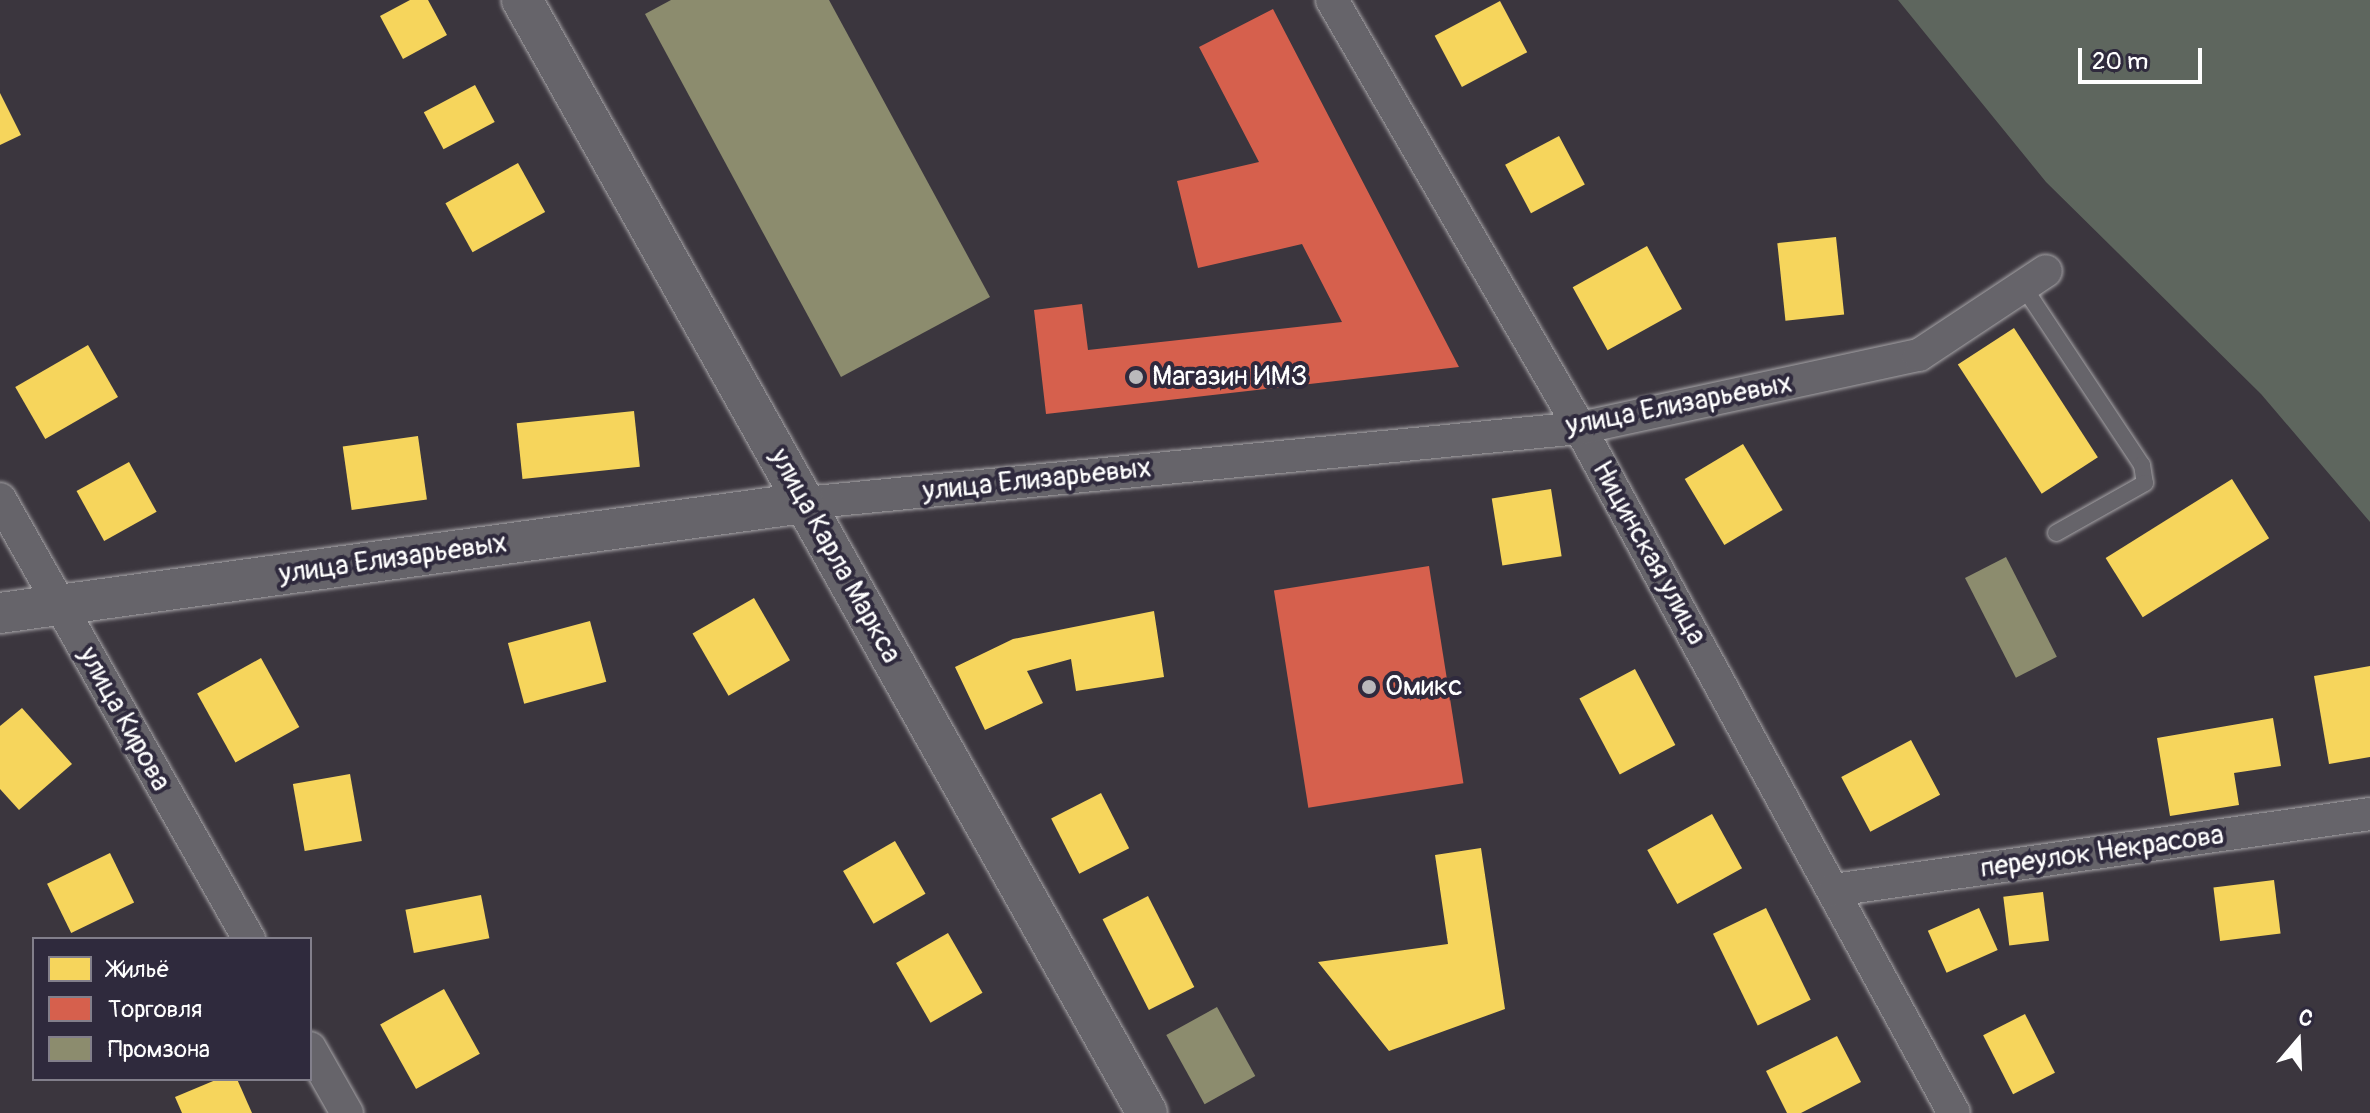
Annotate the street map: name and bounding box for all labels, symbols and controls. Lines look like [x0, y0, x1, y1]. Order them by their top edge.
scale bar [2082, 32, 2206, 82]
text: 20 m [2092, 47, 2148, 76]
place label: Магазин ИМЗ [1152, 360, 1308, 394]
street label: улица Елизарьевых [1563, 367, 1795, 443]
marker: Магазин ИМЗ [1127, 368, 1145, 386]
street label: улица Карла Маркса [762, 443, 908, 669]
street label: улица Елизарьевых [921, 451, 1153, 509]
street label: Ницинская улица [1585, 455, 1713, 651]
street label: улица Елизарьевых [277, 526, 509, 592]
street label: улица Кирова [71, 641, 177, 797]
place label: Омикс [1385, 670, 1462, 704]
marker: Омикс [1360, 678, 1378, 696]
street label: переулок Некрасова [1978, 818, 2226, 886]
legend [32, 937, 312, 1081]
text: Жильё [108, 955, 170, 984]
text: Торговля [108, 995, 202, 1024]
north arrow [2258, 1001, 2338, 1081]
text: С [2295, 1003, 2317, 1034]
text: Промзона [108, 1035, 210, 1064]

